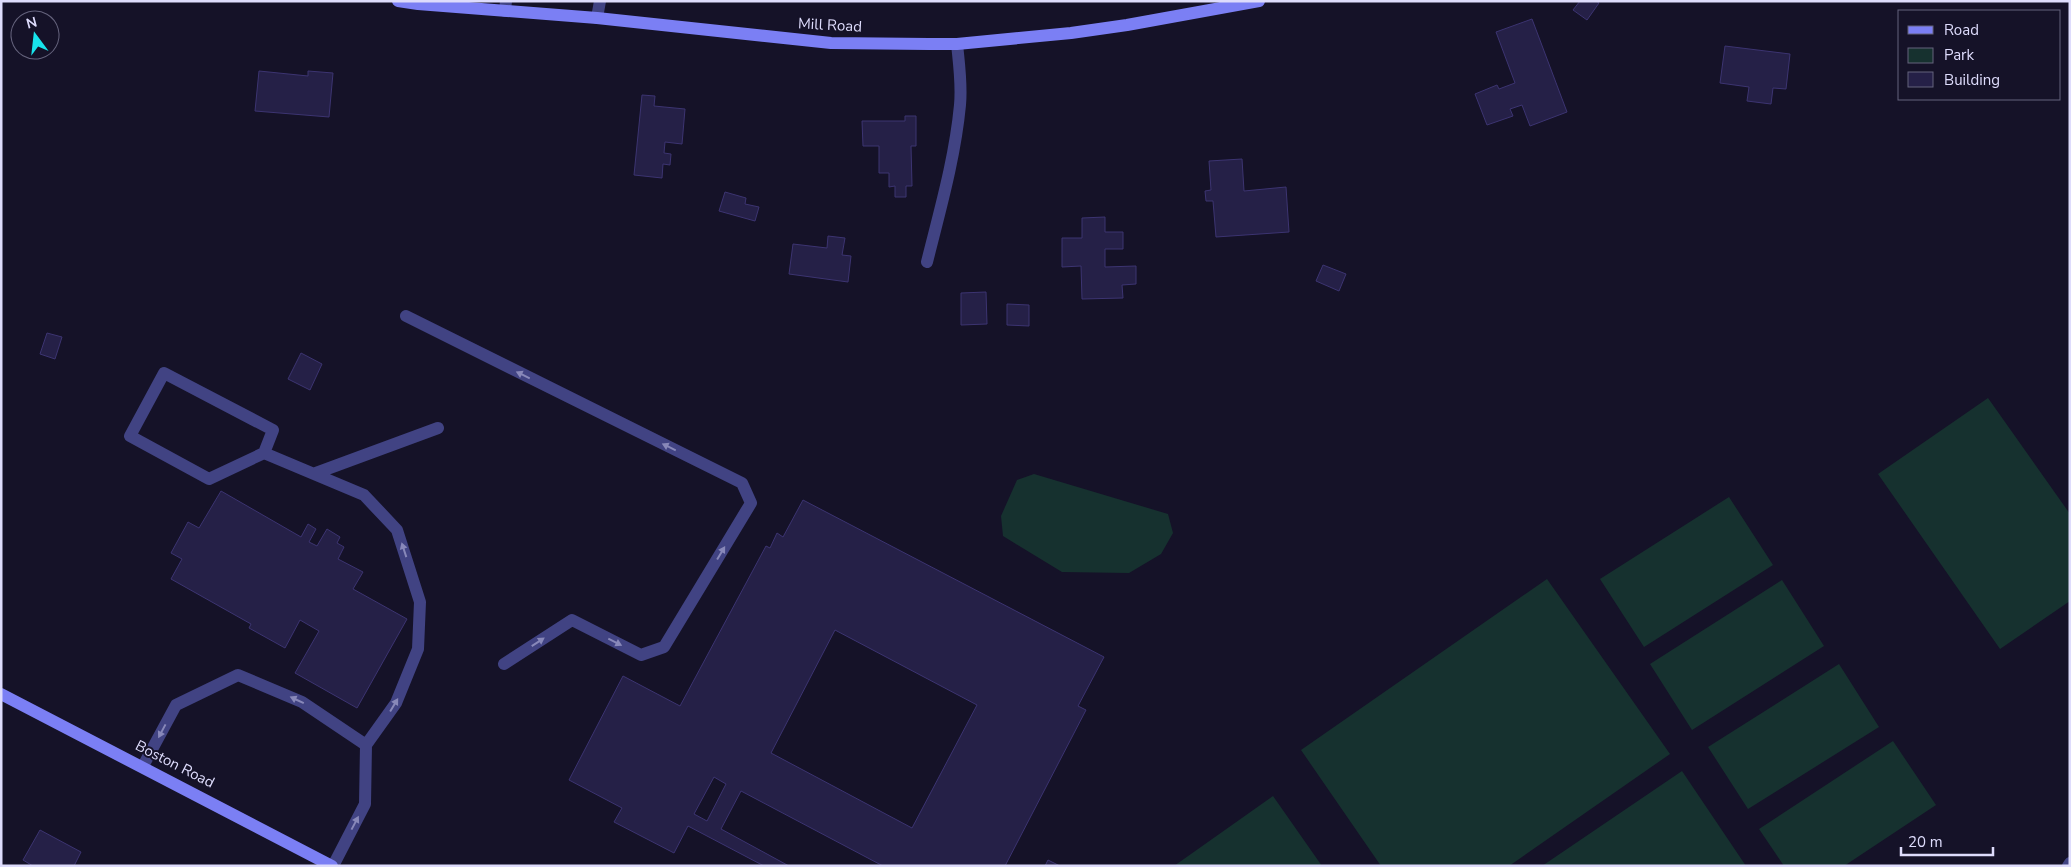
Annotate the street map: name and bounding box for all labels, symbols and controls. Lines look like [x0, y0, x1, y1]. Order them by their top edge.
north arrow [10, 10, 60, 60]
legend [1898, 10, 2061, 100]
text: N [24, 12, 39, 33]
street label: Mill Road [798, 13, 862, 37]
text: Road [1944, 20, 1979, 40]
text: Park [1944, 45, 1974, 65]
text: Building [1944, 70, 2000, 90]
one-way arrow [516, 371, 530, 379]
one-way arrow [661, 443, 676, 451]
one-way arrow [399, 542, 407, 557]
one-way arrow [716, 547, 725, 560]
one-way arrow [531, 637, 545, 647]
one-way arrow [608, 638, 623, 646]
one-way arrow [290, 696, 304, 704]
one-way arrow [389, 698, 398, 711]
one-way arrow [158, 724, 166, 738]
street label: Boston Road [132, 735, 218, 793]
one-way arrow [351, 815, 359, 830]
scale bar [1901, 824, 1994, 856]
text: 20 m [1908, 832, 1943, 852]

